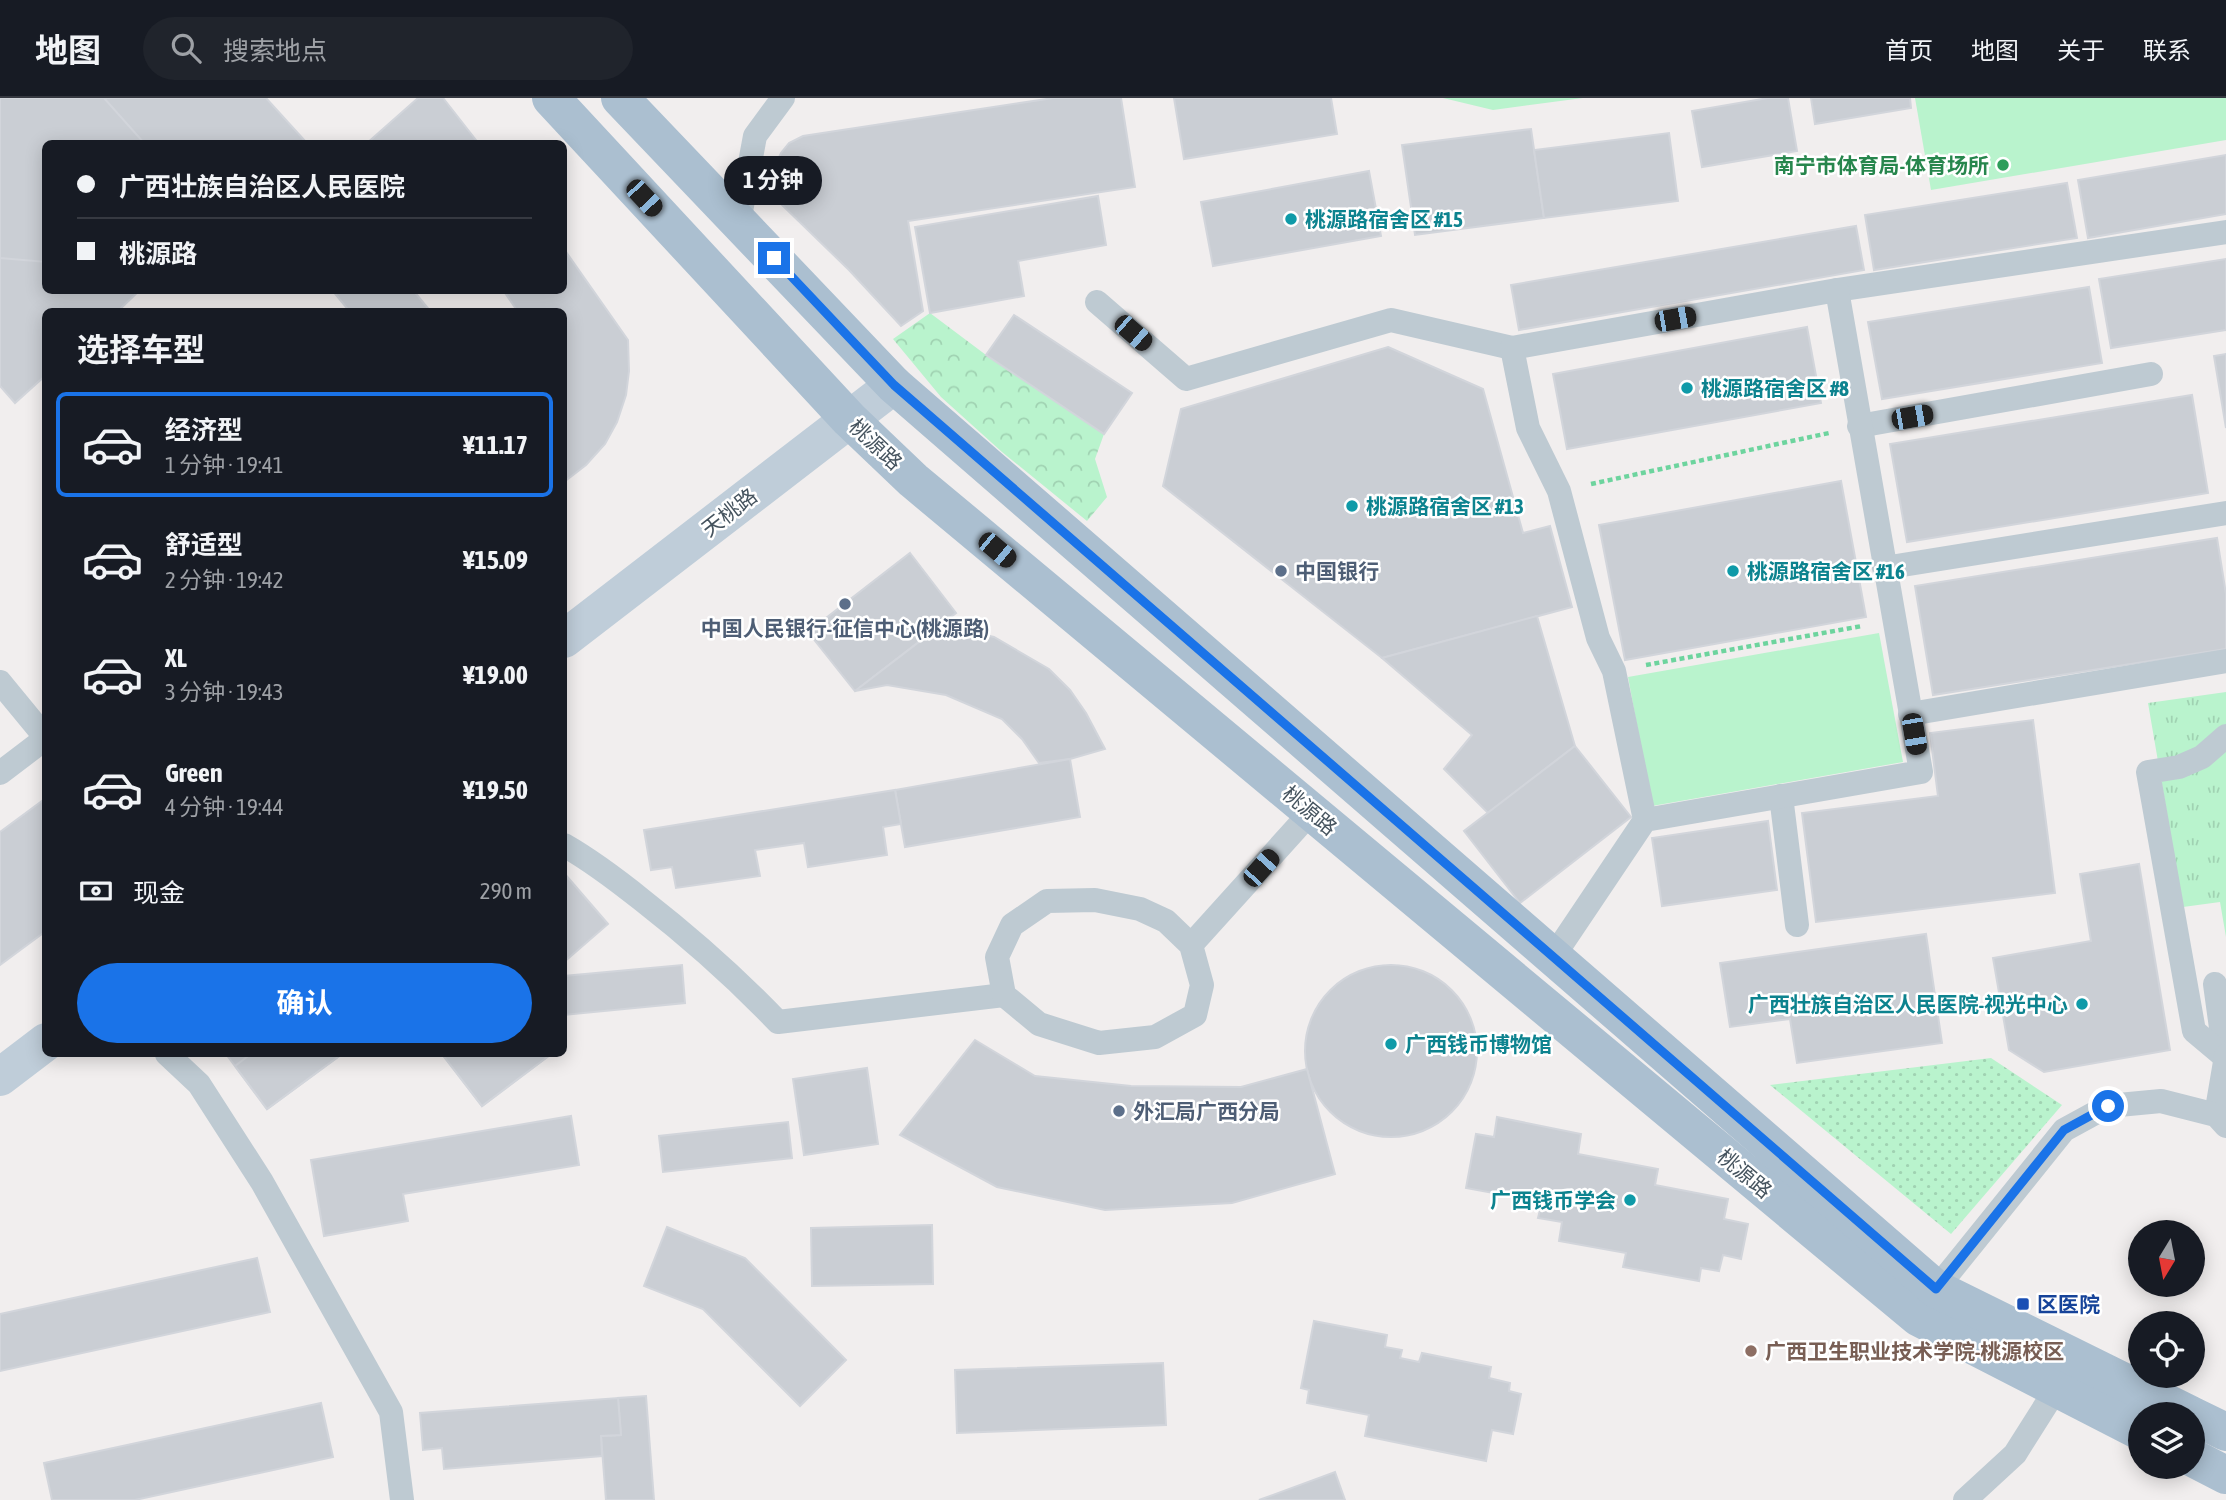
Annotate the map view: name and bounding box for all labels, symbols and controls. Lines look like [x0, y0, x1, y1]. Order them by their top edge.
search box [143, 17, 633, 80]
icon: search [167, 29, 205, 67]
text: 地图 [35, 31, 101, 69]
text: 搜索地点 [223, 36, 327, 66]
text: 首页 [1885, 37, 1933, 64]
text: 地图 [1971, 37, 2019, 64]
text: 关于 [2057, 37, 2105, 64]
text: 联系 [2143, 37, 2191, 64]
place label: 南宁市体育局-体育场所 [1774, 153, 1989, 177]
callout: 1 分钟 [725, 156, 823, 206]
marker: 南宁市体育局-体育场所 [1995, 157, 2011, 173]
text: 1 分钟 [743, 167, 803, 193]
text: 广西壮族自治区人民医院 [119, 172, 405, 202]
car [622, 175, 667, 221]
place label: 桃源路宿舍区 #15 [1305, 207, 1463, 231]
marker: 桃源路宿舍区 #15 [1283, 211, 1299, 227]
text: 桃源路 [119, 239, 197, 269]
route end [758, 242, 790, 274]
car [1653, 305, 1698, 333]
car [1111, 311, 1156, 355]
text: 选择车型 [77, 331, 205, 368]
place label: 桃源路宿舍区 #8 [1701, 376, 1849, 400]
marker: 桃源路宿舍区 #8 [1679, 380, 1695, 396]
car [1890, 403, 1935, 431]
icon: car [81, 413, 144, 476]
street label: 桃源路 [845, 414, 907, 474]
text: 经济型 [165, 415, 243, 445]
text: ¥11.17 [463, 430, 528, 460]
text: 1 分钟 · 19:41 [165, 452, 284, 478]
street label: 天桃路 [697, 483, 761, 541]
place label: 桃源路宿舍区 #13 [1366, 494, 1524, 518]
marker: 桃源路宿舍区 #13 [1344, 498, 1360, 514]
icon: car [81, 528, 144, 591]
car [975, 528, 1020, 572]
text: 舒适型 [165, 530, 243, 560]
text: ¥15.09 [463, 545, 528, 575]
place label: 中国银行 [1295, 559, 1379, 583]
place label: 桃源路宿舍区 #16 [1747, 559, 1905, 583]
marker: 中国银行 [1273, 563, 1289, 579]
marker: 桃源路宿舍区 #16 [1725, 563, 1741, 579]
text: 2 分钟 · 19:42 [165, 567, 284, 593]
marker: 中国人民银行-征信中心(桃源路) [837, 596, 853, 612]
place label: 中国人民银行-征信中心(桃源路) [701, 616, 989, 640]
icon: car [81, 643, 144, 706]
text: XL [165, 643, 187, 673]
text: ¥19.00 [463, 660, 528, 690]
text: 3 分钟 · 19:43 [165, 679, 284, 705]
car [1901, 711, 1928, 757]
icon: car [81, 758, 144, 821]
text: Green [165, 758, 223, 788]
text: ¥19.50 [463, 775, 528, 805]
street label: 桃源路 [1278, 781, 1342, 839]
text: 4 分钟 · 19:44 [165, 794, 284, 820]
car [1240, 845, 1283, 891]
icon: cash [77, 872, 115, 910]
text: 现金 [133, 878, 185, 908]
text: 290 m [480, 878, 532, 904]
button: 确认 [77, 963, 532, 1043]
place label: 广西壮族自治区人民医院-视光中心 [1748, 992, 2068, 1016]
marker: 广西壮族自治区人民医院-视光中心 [2074, 996, 2090, 1012]
place label: 广西钱币博物馆 [1405, 1032, 1552, 1056]
marker: 广西钱币博物馆 [1383, 1036, 1399, 1052]
route start [2092, 1090, 2124, 1122]
place label: 外汇局广西分局 [1133, 1099, 1280, 1123]
marker: 外汇局广西分局 [1111, 1103, 1127, 1119]
street label: 桃源路 [1713, 1144, 1777, 1202]
place label: 广西钱币学会 [1490, 1188, 1616, 1212]
marker: 广西钱币学会 [1622, 1192, 1638, 1208]
north arrow [2128, 1220, 2205, 1297]
map controls [2128, 1220, 2205, 1479]
place label: 区医院 [2037, 1292, 2100, 1316]
marker: 区医院 [2015, 1296, 2031, 1312]
button: locate [2128, 1311, 2205, 1388]
place label: 广西卫生职业技术学院-桃源校区 [1765, 1339, 2064, 1363]
marker: 广西卫生职业技术学院-桃源校区 [1743, 1343, 1759, 1359]
button: layers [2128, 1402, 2205, 1479]

